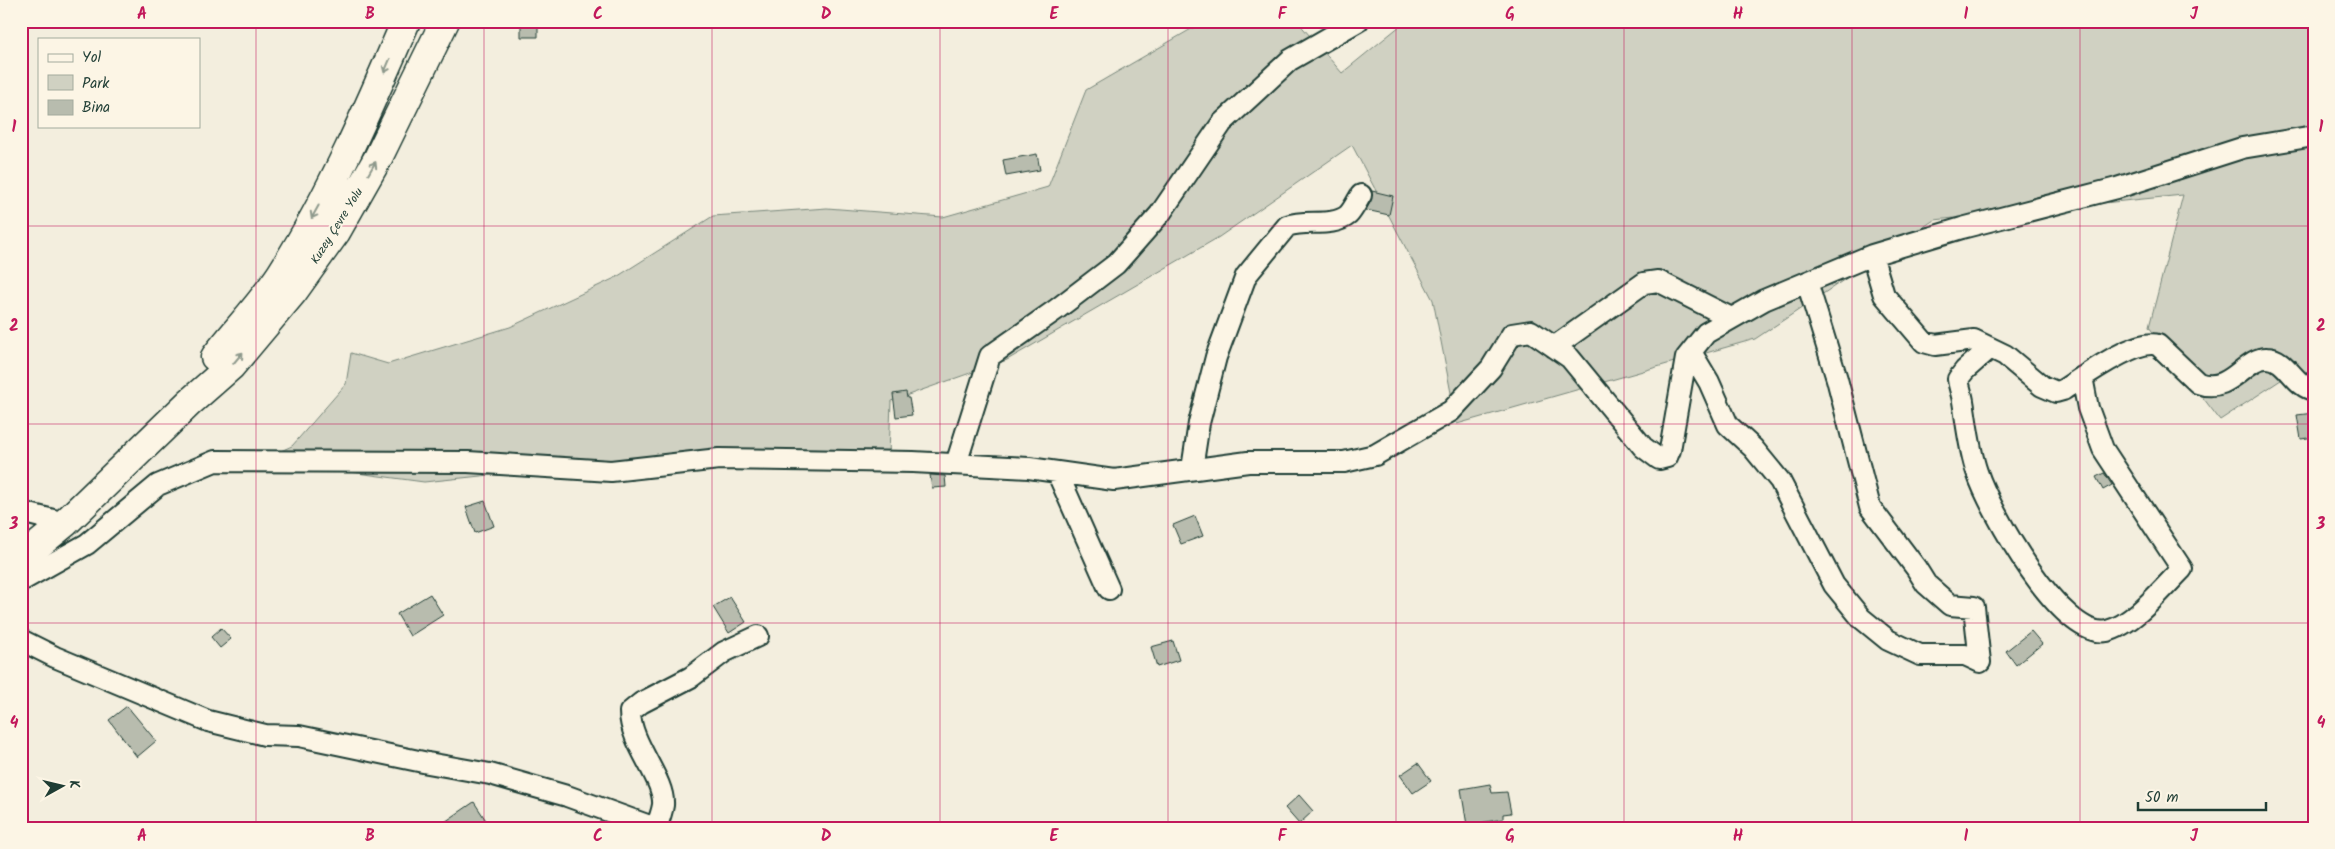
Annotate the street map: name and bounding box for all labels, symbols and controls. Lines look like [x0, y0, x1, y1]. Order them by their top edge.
text: A [137, 2, 147, 27]
text: B [365, 2, 375, 27]
text: C [593, 2, 603, 27]
text: D [821, 2, 832, 27]
text: E [1050, 2, 1060, 27]
text: F [1278, 2, 1288, 27]
text: G [1505, 2, 1515, 27]
text: H [1733, 2, 1743, 27]
text: I [1964, 2, 1969, 27]
text: J [2190, 2, 2199, 27]
legend [38, 38, 200, 128]
text: Yol [82, 46, 101, 70]
one-way arrow [381, 58, 391, 73]
text: Park [82, 72, 110, 96]
text: Bina [82, 96, 110, 120]
text: 1 [12, 115, 17, 140]
text: 1 [2319, 115, 2324, 140]
one-way arrow [368, 162, 378, 176]
street label: Kuzey Çevre Yolu [306, 184, 368, 268]
one-way arrow [310, 204, 319, 219]
text: 2 [9, 314, 19, 339]
text: 2 [2316, 314, 2326, 339]
one-way arrow [233, 351, 244, 364]
text: 3 [9, 512, 19, 537]
text: 3 [2316, 512, 2326, 537]
text: 4 [10, 711, 19, 736]
text: 4 [2317, 711, 2326, 736]
north arrow [38, 762, 88, 812]
text: K [62, 779, 85, 791]
scale bar [2138, 779, 2265, 811]
text: 50 m [2145, 786, 2179, 810]
text: A [137, 824, 147, 849]
text: B [365, 824, 375, 849]
text: C [593, 824, 603, 849]
text: D [821, 824, 832, 849]
text: E [1050, 824, 1060, 849]
text: F [1278, 824, 1288, 849]
text: G [1505, 824, 1515, 849]
text: H [1733, 824, 1743, 849]
text: I [1964, 824, 1969, 849]
text: J [2190, 824, 2199, 849]

